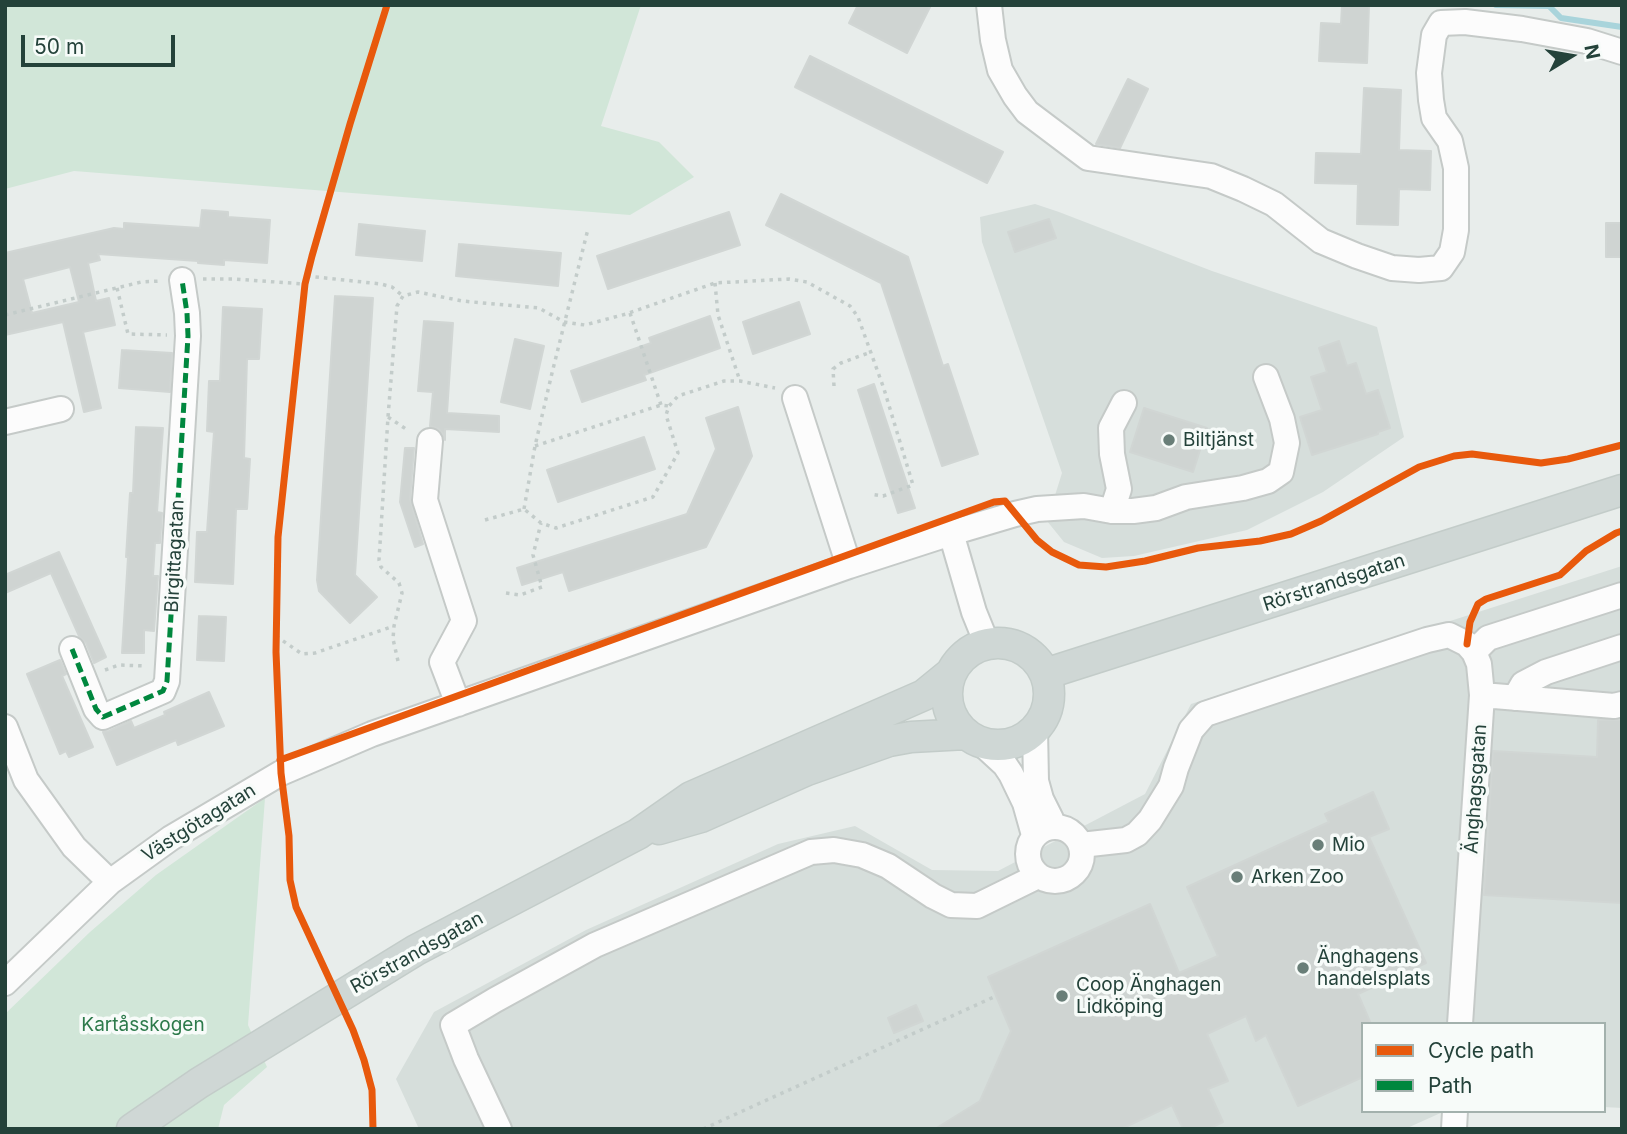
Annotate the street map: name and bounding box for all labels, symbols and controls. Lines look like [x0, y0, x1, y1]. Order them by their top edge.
scale bar [24, 21, 178, 65]
north arrow [1536, 21, 1606, 91]
text: 50 m [34, 34, 84, 59]
text: N [1579, 43, 1605, 61]
place label: Biltjänst [1183, 429, 1254, 451]
marker: Biltjänst [1161, 432, 1177, 448]
street label: Birgittagatan [161, 499, 189, 613]
street label: Rörstrandsgatan [1260, 549, 1408, 617]
street label: Änghagsgatan [1460, 723, 1492, 855]
street label: Västgötagatan [138, 779, 260, 867]
place label: Mio [1332, 834, 1365, 856]
marker: Mio [1310, 837, 1326, 853]
place label: Arken Zoo [1251, 866, 1344, 888]
marker: Arken Zoo [1229, 869, 1245, 885]
street label: Rörstrandsgatan [347, 907, 487, 999]
place label: Änghagens handelsplats [1317, 946, 1430, 990]
marker: Änghagens handelsplats [1295, 960, 1311, 976]
place label: Coop Änghagen Lidköping [1076, 974, 1221, 1018]
marker: Coop Änghagen Lidköping [1054, 988, 1070, 1004]
park label: Kartåsskogen [81, 1014, 205, 1036]
legend [1361, 1022, 1606, 1113]
text: Cycle path [1428, 1038, 1534, 1063]
text: Path [1428, 1073, 1473, 1098]

